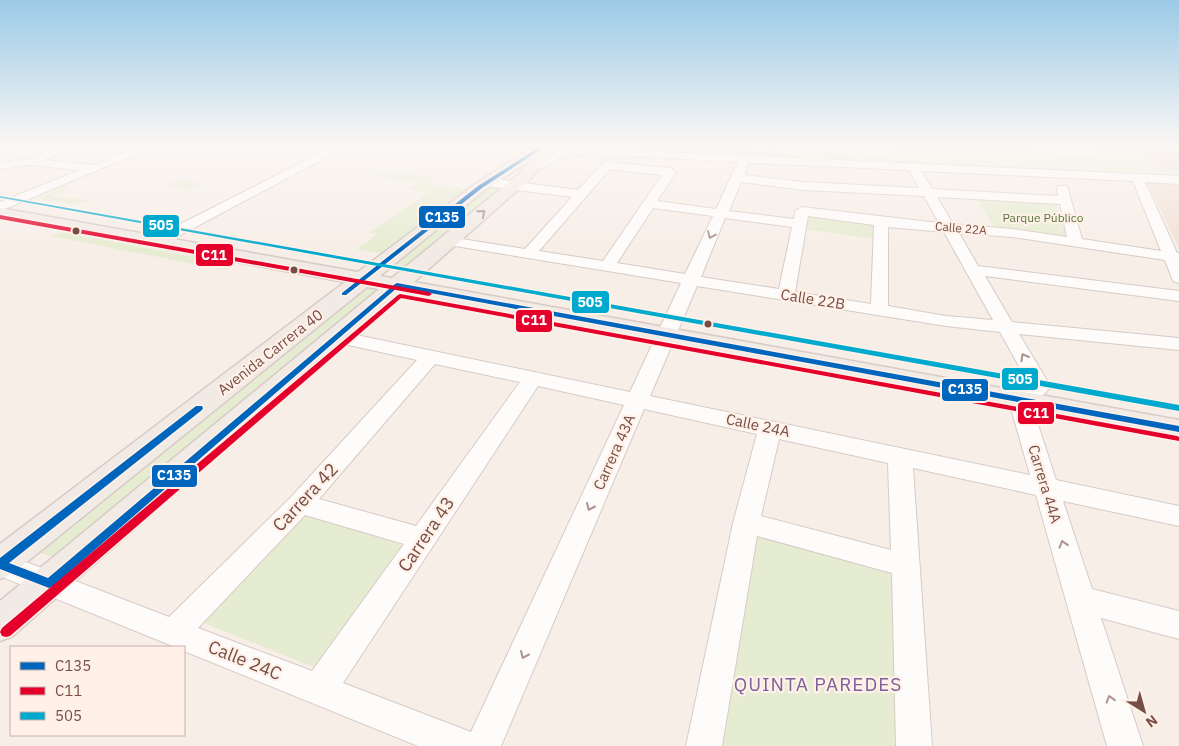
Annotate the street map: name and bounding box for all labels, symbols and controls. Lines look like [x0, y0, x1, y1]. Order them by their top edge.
line badge: C135 [418, 205, 466, 229]
text: C135 [425, 208, 459, 226]
one-way arrow [476, 210, 485, 219]
park label: Parque Público [1002, 210, 1084, 225]
line badge: 505 [142, 214, 180, 238]
text: 505 [148, 216, 174, 234]
street label: Calle 22A [935, 218, 988, 238]
unlabelled marker [71, 226, 81, 236]
one-way arrow [707, 230, 717, 239]
line badge: C11 [195, 243, 234, 267]
text: C11 [201, 246, 228, 264]
unlabelled marker [289, 265, 299, 275]
street label: Calle 22B [779, 285, 847, 313]
line badge: 505 [571, 290, 610, 314]
text: 505 [577, 293, 603, 311]
street label: Avenida Carrera 40 [213, 305, 327, 399]
line badge: C11 [515, 309, 553, 333]
text: C11 [521, 311, 548, 329]
unlabelled marker [703, 319, 713, 329]
one-way arrow [1020, 353, 1030, 362]
line badge: 505 [1001, 367, 1039, 391]
text: 505 [1007, 370, 1033, 388]
line badge: C135 [941, 378, 989, 402]
text: C135 [948, 380, 982, 398]
line badge: C11 [1017, 401, 1055, 425]
text: C11 [1023, 404, 1050, 422]
street label: Calle 24A [724, 409, 792, 441]
street label: Carrera 43A [589, 411, 639, 493]
street label: Carrera 44A [1024, 442, 1066, 526]
street label: Carrera 42 [267, 458, 343, 536]
line badge: C135 [151, 464, 198, 488]
text: C135 [157, 466, 191, 484]
street label: Carrera 43 [392, 492, 460, 576]
one-way arrow [586, 502, 596, 511]
one-way arrow [1059, 540, 1069, 548]
street label: Calle 24C [205, 635, 285, 685]
legend [10, 646, 185, 736]
one-way arrow [519, 650, 530, 659]
text: C135 [55, 656, 91, 675]
district label: QUINTA PAREDES [734, 672, 902, 696]
text: C11 [55, 681, 82, 700]
north arrow [1119, 686, 1169, 736]
one-way arrow [1106, 696, 1116, 704]
text: 505 [55, 706, 82, 725]
text: N [1142, 711, 1161, 732]

